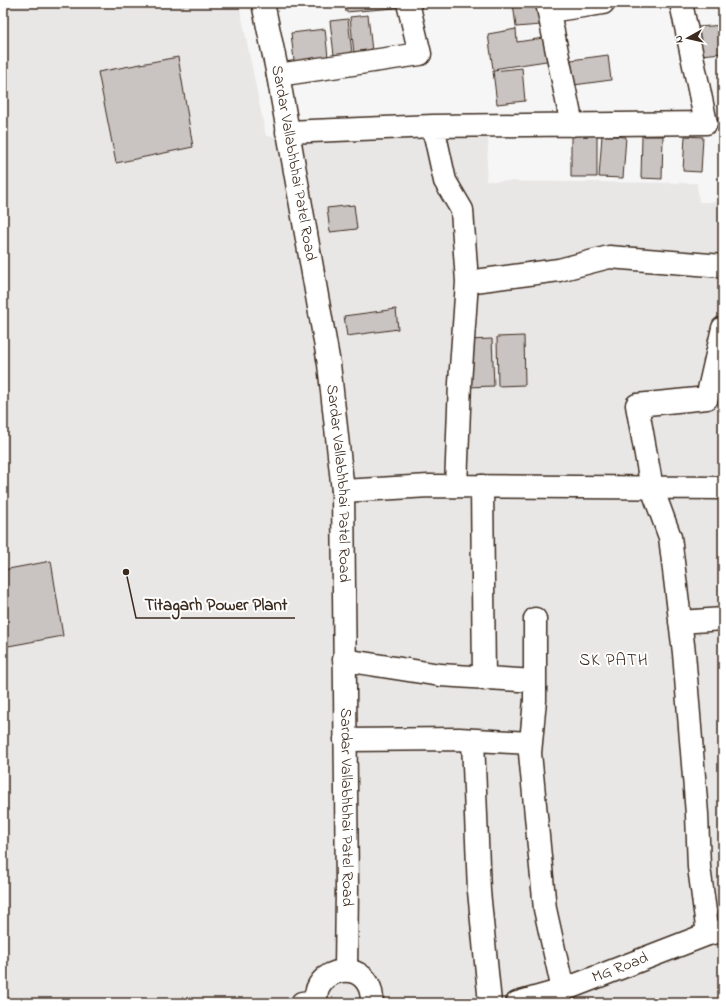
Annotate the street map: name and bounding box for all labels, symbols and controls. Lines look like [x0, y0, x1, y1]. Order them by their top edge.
north arrow [668, 18, 708, 58]
text: N [671, 34, 688, 44]
street label: Sardar Vallabhbhai Patel Road [264, 63, 323, 263]
street label: Sardar Vallabhbhai Patel Road [319, 383, 356, 583]
callout: Titagarh Power Plant [136, 589, 295, 618]
text: Titagarh Power Plant [144, 593, 288, 620]
district label: SK PATH [579, 648, 649, 673]
street label: Sardar Vallabhbhai Patel Road [333, 708, 359, 907]
street label: MG Road [588, 946, 652, 990]

